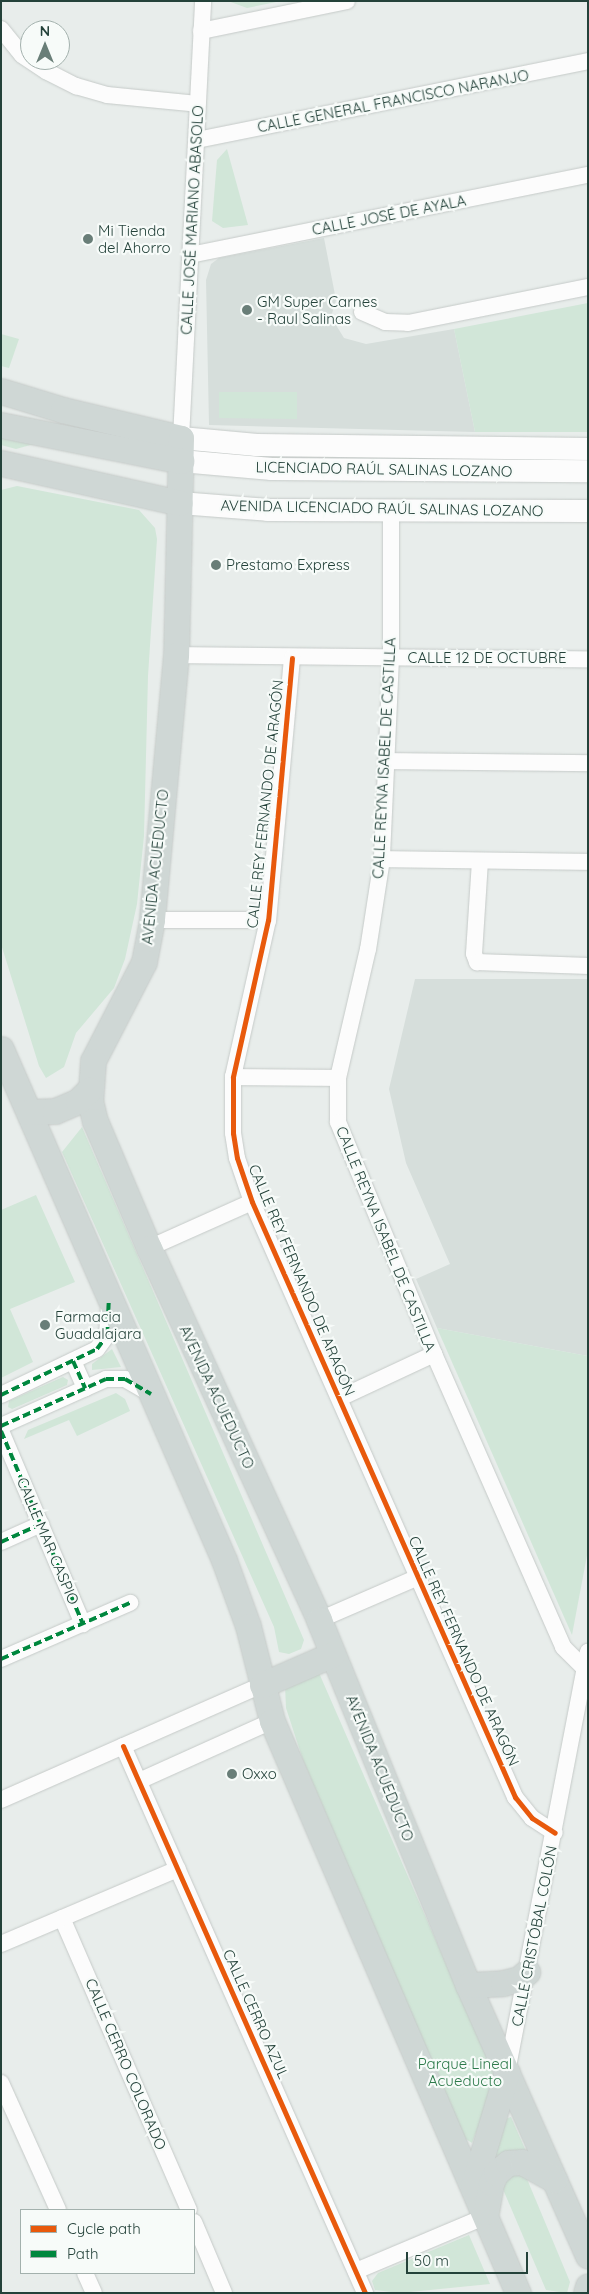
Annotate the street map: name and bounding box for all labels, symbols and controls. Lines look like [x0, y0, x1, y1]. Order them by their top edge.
north arrow [20, 20, 70, 70]
text: N [40, 22, 50, 40]
street label: CALLE GENERAL FRANCISCO NARANJO [256, 66, 530, 136]
street label: CALLE JOSÉ MARIANO ABASOLO [177, 105, 207, 335]
street label: CALLE JOSÉ DE AYALA [310, 191, 468, 239]
place label: Mi Tienda del Ahorro [98, 221, 171, 256]
marker: Mi Tienda del Ahorro [82, 233, 94, 245]
place label: GM Super Carnes - Raul Salinas [257, 292, 377, 327]
marker: GM Super Carnes - Raul Salinas [241, 304, 253, 316]
street label: LICENCIADO RAÚL SALINAS LOZANO [255, 458, 513, 480]
street label: AVENIDA LICENCIADO RAÚL SALINAS LOZANO [220, 496, 544, 520]
place label: Prestamo Express [226, 556, 350, 574]
marker: Prestamo Express [210, 559, 222, 571]
street label: CALLE REYNA ISABEL DE CASTILLA [369, 637, 399, 879]
street label: CALLE 12 DE OCTUBRE [408, 649, 566, 667]
street label: CALLE REY FERNANDO DE ARAGÓN [243, 679, 287, 929]
street label: AVENIDA ACUEDUCTO [138, 788, 172, 946]
street label: CALLE REYNA ISABEL DE CASTILLA [332, 1124, 440, 1354]
street label: CALLE REY FERNANDO DE ARAGÓN [245, 1162, 359, 1398]
place label: Farmacia Guadalajara [55, 1307, 142, 1342]
marker: Farmacia Guadalajara [39, 1319, 51, 1331]
street label: AVENIDA ACUEDUCTO [176, 1322, 258, 1472]
street label: CALLE MAR CASPIO [13, 1475, 83, 1607]
street label: CALLE REY FERNANDO DE ARAGÓN [405, 1533, 523, 1769]
street label: AVENIDA ACUEDUCTO [342, 1692, 418, 1844]
place label: Oxxo [242, 1765, 277, 1783]
marker: Oxxo [226, 1768, 238, 1780]
street label: CALLE CRISTÓBAL COLÓN [508, 1844, 560, 2028]
street label: CALLE CERRO AZUL [219, 1946, 293, 2082]
street label: CALLE CERRO COLORADO [82, 1976, 170, 2152]
park label: Parque Lineal Acueducto [418, 2054, 512, 2089]
legend [20, 2209, 195, 2274]
text: Cycle path [67, 2219, 141, 2238]
scale bar [409, 2242, 532, 2274]
text: Path [67, 2244, 99, 2263]
text: 50 m [414, 2251, 449, 2270]

